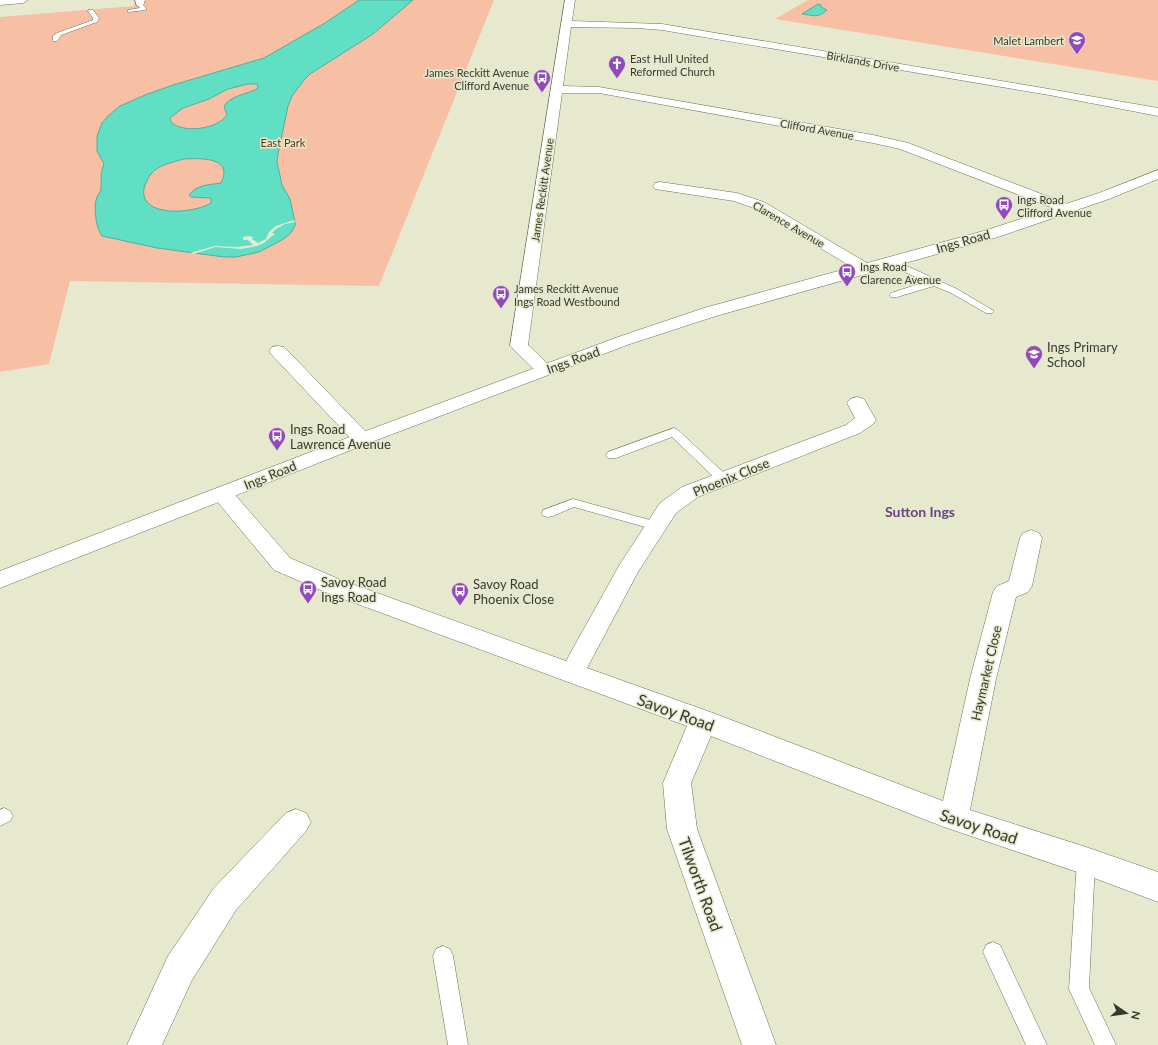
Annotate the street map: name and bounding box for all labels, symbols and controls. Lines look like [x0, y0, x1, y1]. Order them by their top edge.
school or university icon: Malet Lambert [1067, 30, 1087, 55]
place label: Malet Lambert [993, 34, 1064, 47]
street label: Birklands Drive [826, 48, 900, 74]
place label: East Hull United Reformed Church [630, 52, 715, 78]
church icon: East Hull United Reformed Church [607, 54, 627, 79]
place label: James Reckitt Avenue Clifford Avenue [424, 66, 529, 92]
bus stop icon: James Reckitt Avenue Clifford Avenue [532, 68, 552, 93]
street label: Clifford Avenue [779, 116, 855, 142]
park label: East Park [261, 136, 306, 149]
street label: James Reckitt Avenue [528, 137, 556, 243]
place label: Ings Road Clifford Avenue [1017, 193, 1092, 219]
bus stop icon: Ings Road Clifford Avenue [994, 195, 1014, 220]
street label: Clarence Avenue [751, 198, 827, 250]
street label: Ings Road [934, 226, 992, 256]
place label: Ings Road Clarence Avenue [860, 260, 941, 286]
bus stop icon: Ings Road Clarence Avenue [837, 262, 857, 287]
place label: James Reckitt Avenue Ings Road Westbound [514, 282, 620, 308]
bus stop icon: James Reckitt Avenue Ings Road Westbound [491, 284, 511, 309]
place label: Ings Primary School [1047, 339, 1118, 370]
street label: Ings Road [544, 343, 602, 377]
school or university icon: Ings Primary School [1024, 344, 1044, 369]
place label: Ings Road Lawrence Avenue [290, 421, 391, 452]
bus stop icon: Ings Road Lawrence Avenue [267, 426, 287, 451]
street label: Phoenix Close [690, 454, 772, 500]
street label: Ings Road [241, 457, 299, 493]
district label: Sutton Ings [885, 503, 955, 520]
place label: Savoy Road Ings Road [321, 574, 387, 605]
place label: Savoy Road Phoenix Close [473, 576, 554, 607]
bus stop icon: Savoy Road Ings Road [298, 579, 318, 604]
bus stop icon: Savoy Road Phoenix Close [450, 581, 470, 606]
street label: Haymarket Close [967, 624, 1005, 722]
street label: Savoy Road [635, 689, 717, 735]
street label: Savoy Road [938, 805, 1020, 847]
street label: Tilworth Road [675, 834, 727, 934]
north arrow [1106, 993, 1146, 1033]
text: N [1129, 1010, 1144, 1021]

